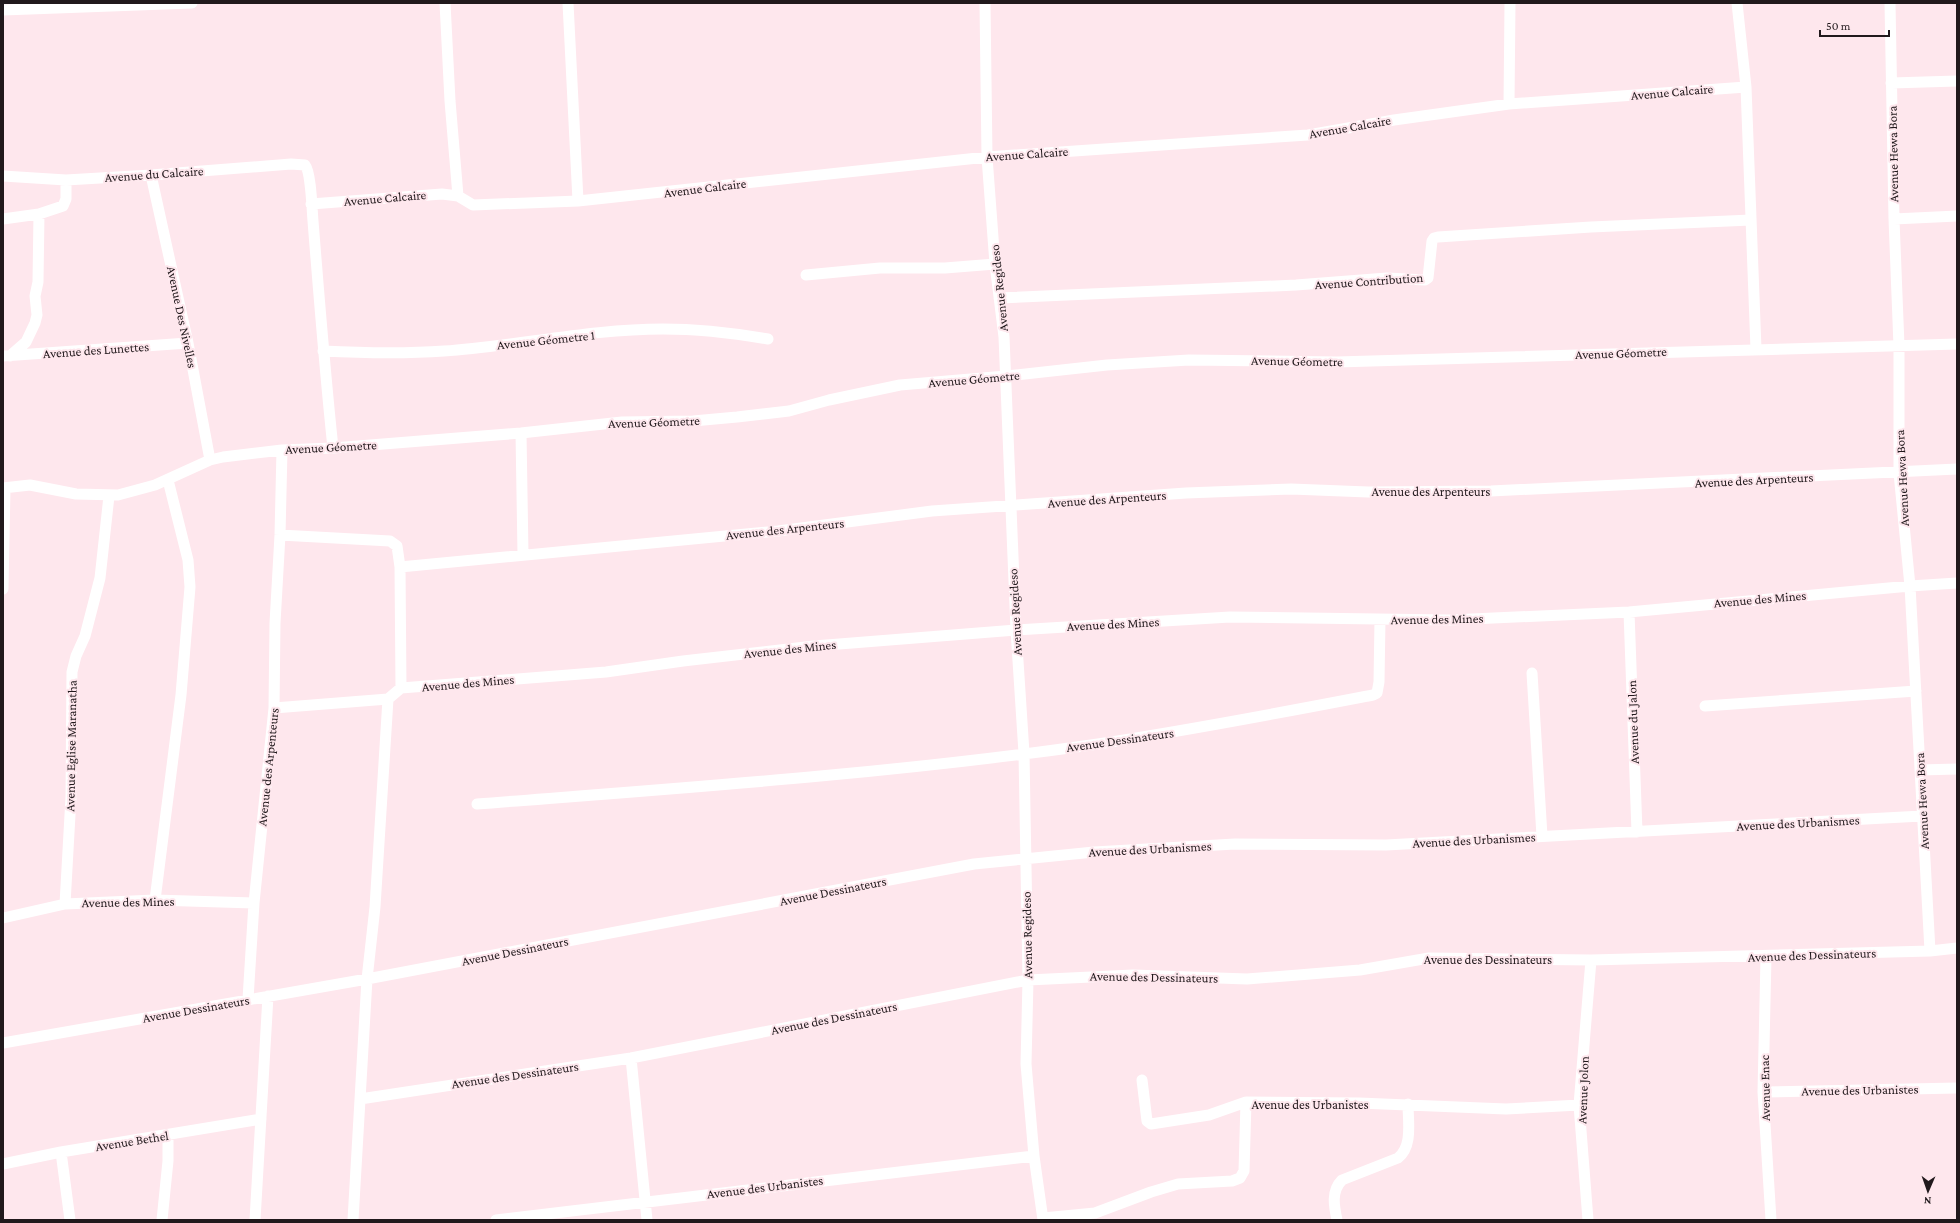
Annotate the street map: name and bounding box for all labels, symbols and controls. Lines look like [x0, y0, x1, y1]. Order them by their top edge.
scale bar [1820, 12, 1889, 38]
text: 50 m [1826, 19, 1851, 33]
street label: Avenue Calcaire [1630, 81, 1714, 103]
street label: Avenue Hewa Bora [1885, 105, 1901, 203]
street label: Avenue Calcaire [1308, 112, 1392, 142]
street label: Avenue Calcaire [985, 144, 1069, 164]
street label: Avenue du Calcaire [104, 163, 204, 185]
street label: Avenue Calcaire [663, 175, 747, 200]
street label: Avenue Calcaire [343, 187, 427, 209]
street label: Avenue Regideso [987, 244, 1011, 332]
street label: Avenue Des Nivelles [164, 265, 200, 369]
street label: Avenue Contribution [1314, 270, 1424, 292]
street label: Avenue Géometre 1 [496, 327, 596, 353]
street label: Avenue des Lunettes [43, 339, 149, 361]
street label: Avenue Géometre [1575, 344, 1667, 362]
street label: Avenue Géometre [1251, 353, 1343, 369]
street label: Avenue Géometre [928, 368, 1021, 390]
street label: Avenue Géometre [608, 413, 700, 431]
street label: Avenue Hewa Bora [1892, 429, 1912, 527]
street label: Avenue Géometre [285, 437, 377, 457]
street label: Avenue des Arpenteurs [1694, 469, 1814, 491]
street label: Avenue des Arpenteurs [1372, 484, 1490, 499]
street label: Avenue des Arpenteurs [1047, 487, 1167, 511]
street label: Avenue des Arpenteurs [725, 515, 845, 543]
street label: Avenue Regideso [1005, 568, 1025, 656]
street label: Avenue des Mines [1713, 587, 1807, 611]
street label: Avenue des Mines [1390, 611, 1484, 627]
street label: Avenue des Mines [1066, 614, 1160, 634]
street label: Avenue des Mines [743, 637, 837, 661]
street label: Avenue des Mines [421, 671, 515, 695]
street label: Avenue Eglise Maranatha [62, 680, 80, 812]
street label: Avenue du Jalon [1624, 680, 1642, 764]
street label: Avenue des Arpenteurs [254, 707, 282, 827]
street label: Avenue Dessinateurs [1065, 725, 1175, 755]
street label: Avenue Hewa Bora [1912, 752, 1932, 850]
street label: Avenue des Urbanismes [1736, 812, 1860, 834]
street label: Avenue des Urbanismes [1412, 829, 1536, 851]
street label: Avenue des Urbanismes [1088, 838, 1212, 860]
street label: Avenue Dessinateurs [778, 873, 888, 909]
street label: Avenue Regideso [1019, 891, 1035, 979]
street label: Avenue des Mines [81, 894, 175, 910]
street label: Avenue Dessinateurs [460, 933, 570, 969]
street label: Avenue des Dessinateurs [1748, 945, 1876, 965]
street label: Avenue des Dessinateurs [1424, 952, 1552, 967]
street label: Avenue des Dessinateurs [1090, 968, 1218, 986]
street label: Avenue Dessinateurs [141, 992, 251, 1026]
street label: Avenue des Dessinateurs [770, 998, 898, 1038]
street label: Avenue Enac [1757, 1054, 1773, 1121]
street label: Avenue Jolon [1574, 1056, 1592, 1124]
street label: Avenue des Dessinateurs [450, 1059, 580, 1091]
street label: Avenue des Urbanistes [1801, 1081, 1919, 1099]
street label: Avenue des Urbanistes [1251, 1097, 1369, 1112]
street label: Avenue Bethel [94, 1128, 170, 1154]
north arrow [1908, 1171, 1948, 1211]
street label: Avenue des Urbanistes [706, 1172, 824, 1202]
text: N [1923, 1195, 1932, 1207]

